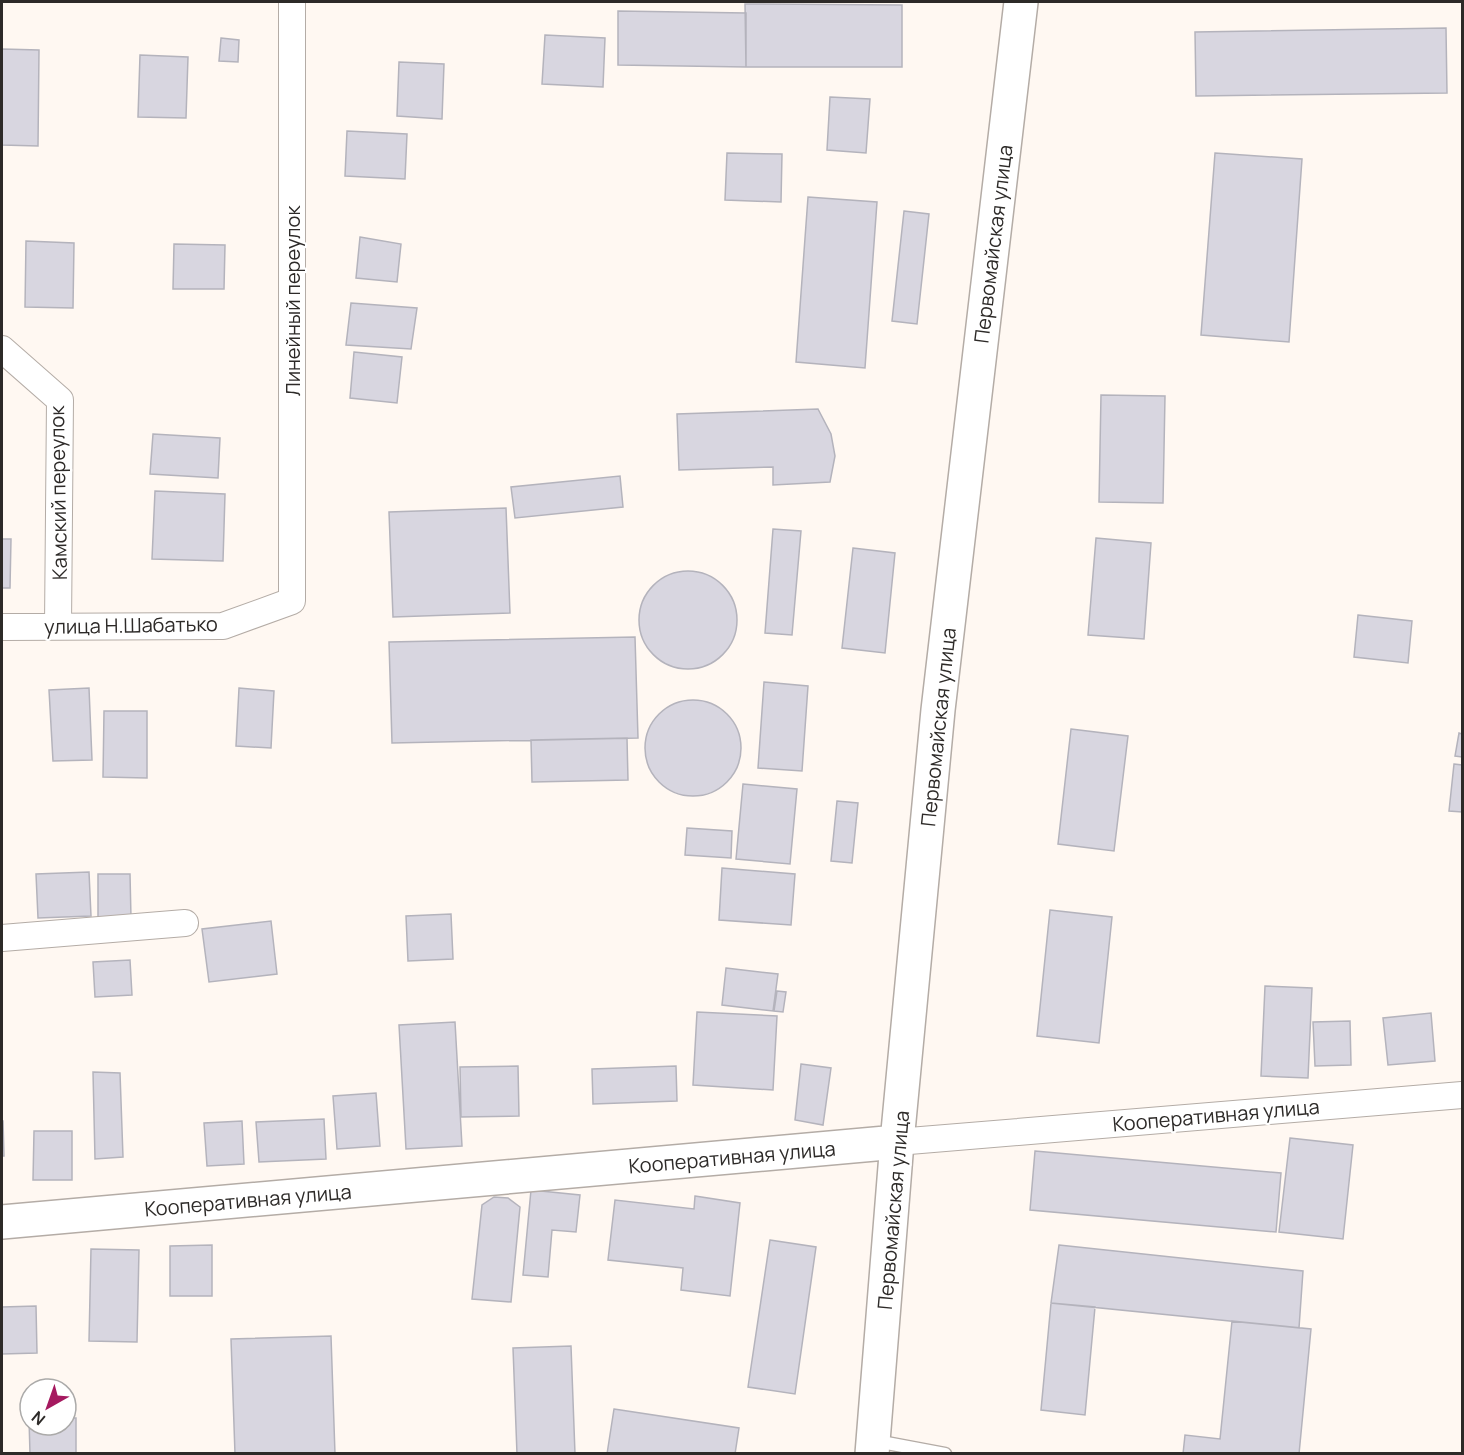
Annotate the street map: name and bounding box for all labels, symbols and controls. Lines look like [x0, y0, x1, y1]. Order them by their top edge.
street label: Первомайская улица [967, 143, 1019, 345]
street label: Линейный переулок [279, 205, 306, 396]
street label: Камский переулок [43, 405, 73, 580]
street label: улица Н.Шабатько [44, 610, 218, 640]
street label: Первомайская улица [914, 626, 962, 828]
street label: Кооперативная улица [1111, 1093, 1321, 1137]
street label: Первомайская улица [871, 1109, 915, 1311]
street label: Кооперативная улица [627, 1135, 837, 1179]
street label: Кооперативная улица [143, 1178, 353, 1222]
north arrow [18, 1377, 78, 1437]
text: N [27, 1406, 50, 1431]

